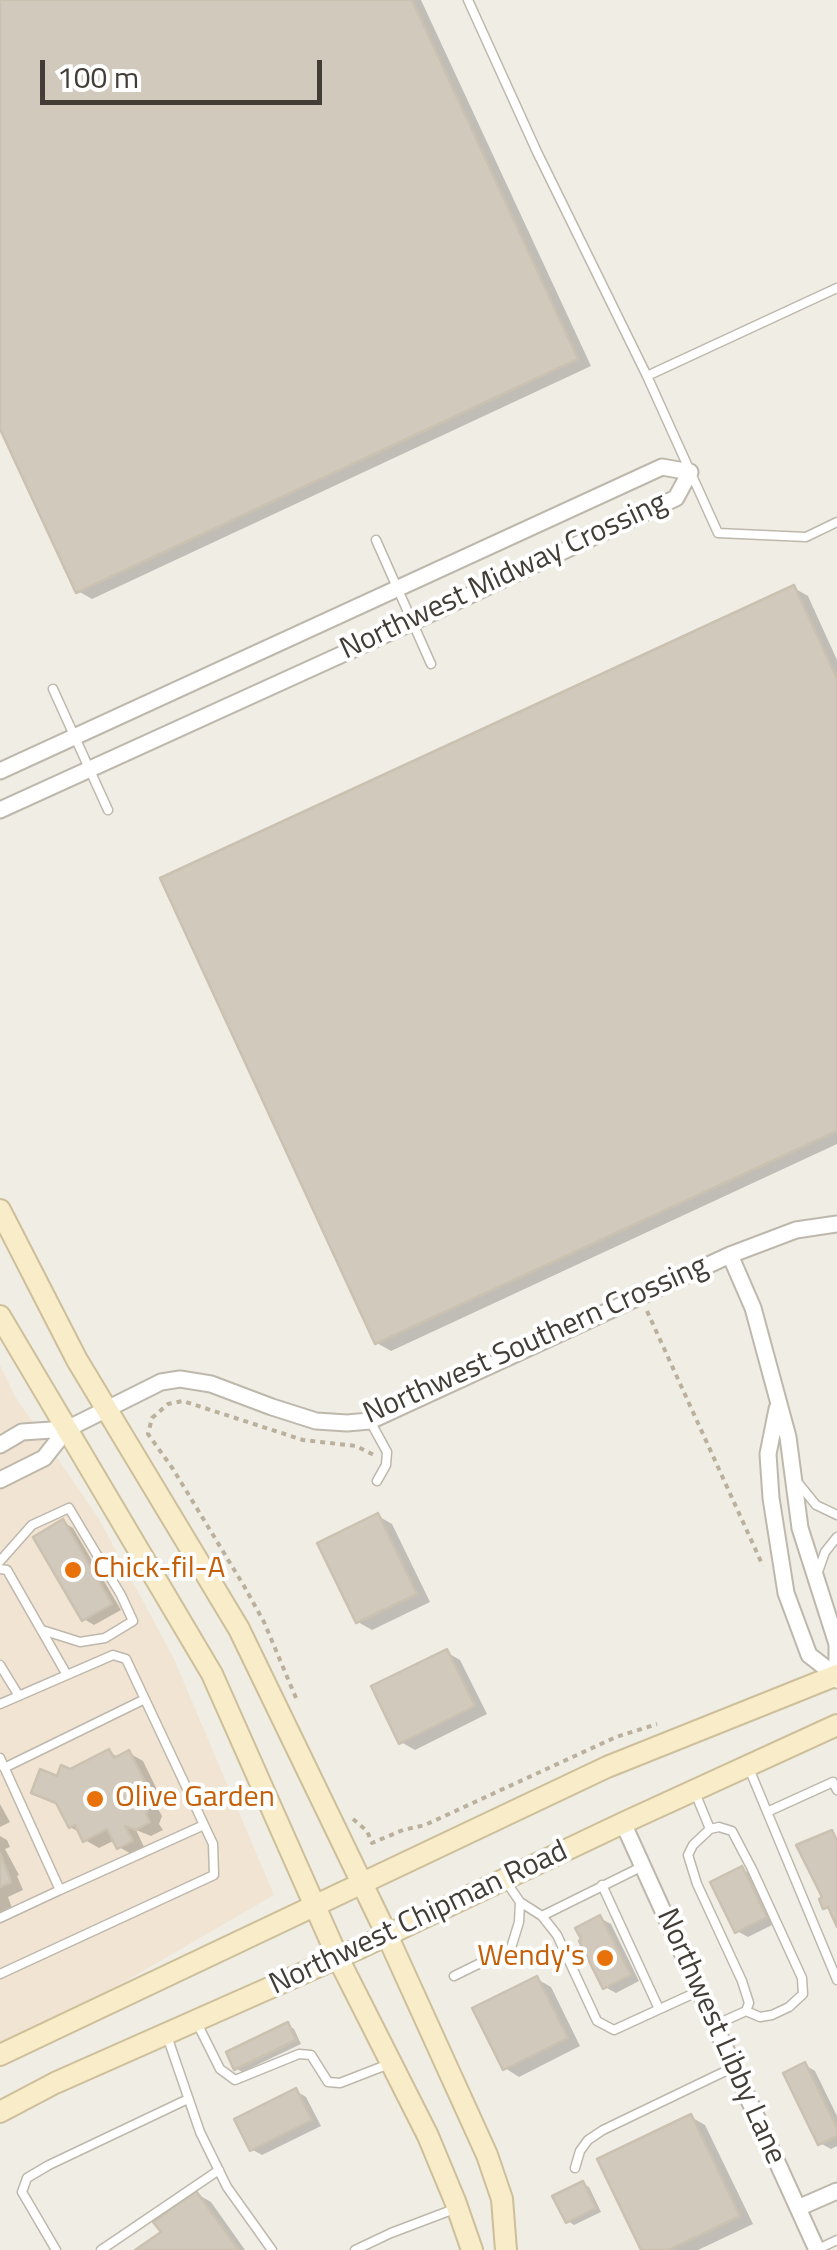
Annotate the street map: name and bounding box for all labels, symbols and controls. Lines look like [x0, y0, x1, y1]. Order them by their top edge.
scale bar [45, 40, 328, 102]
text: 100 m [57, 54, 139, 100]
street label: Northwest Midway Crossing [335, 485, 673, 669]
street label: Northwest Southern Crossing [358, 1249, 714, 1433]
place label: Chick-fil-A [93, 1552, 225, 1588]
marker: Chick-fil-A [62, 1559, 84, 1581]
place label: Olive Garden [115, 1781, 275, 1817]
marker: Olive Garden [84, 1788, 106, 1810]
street label: Northwest Chipman Road [264, 1834, 574, 2004]
street label: Northwest Libby Lane [647, 1904, 793, 2170]
place label: Wendy's [477, 1940, 585, 1976]
marker: Wendy's [594, 1947, 616, 1969]

